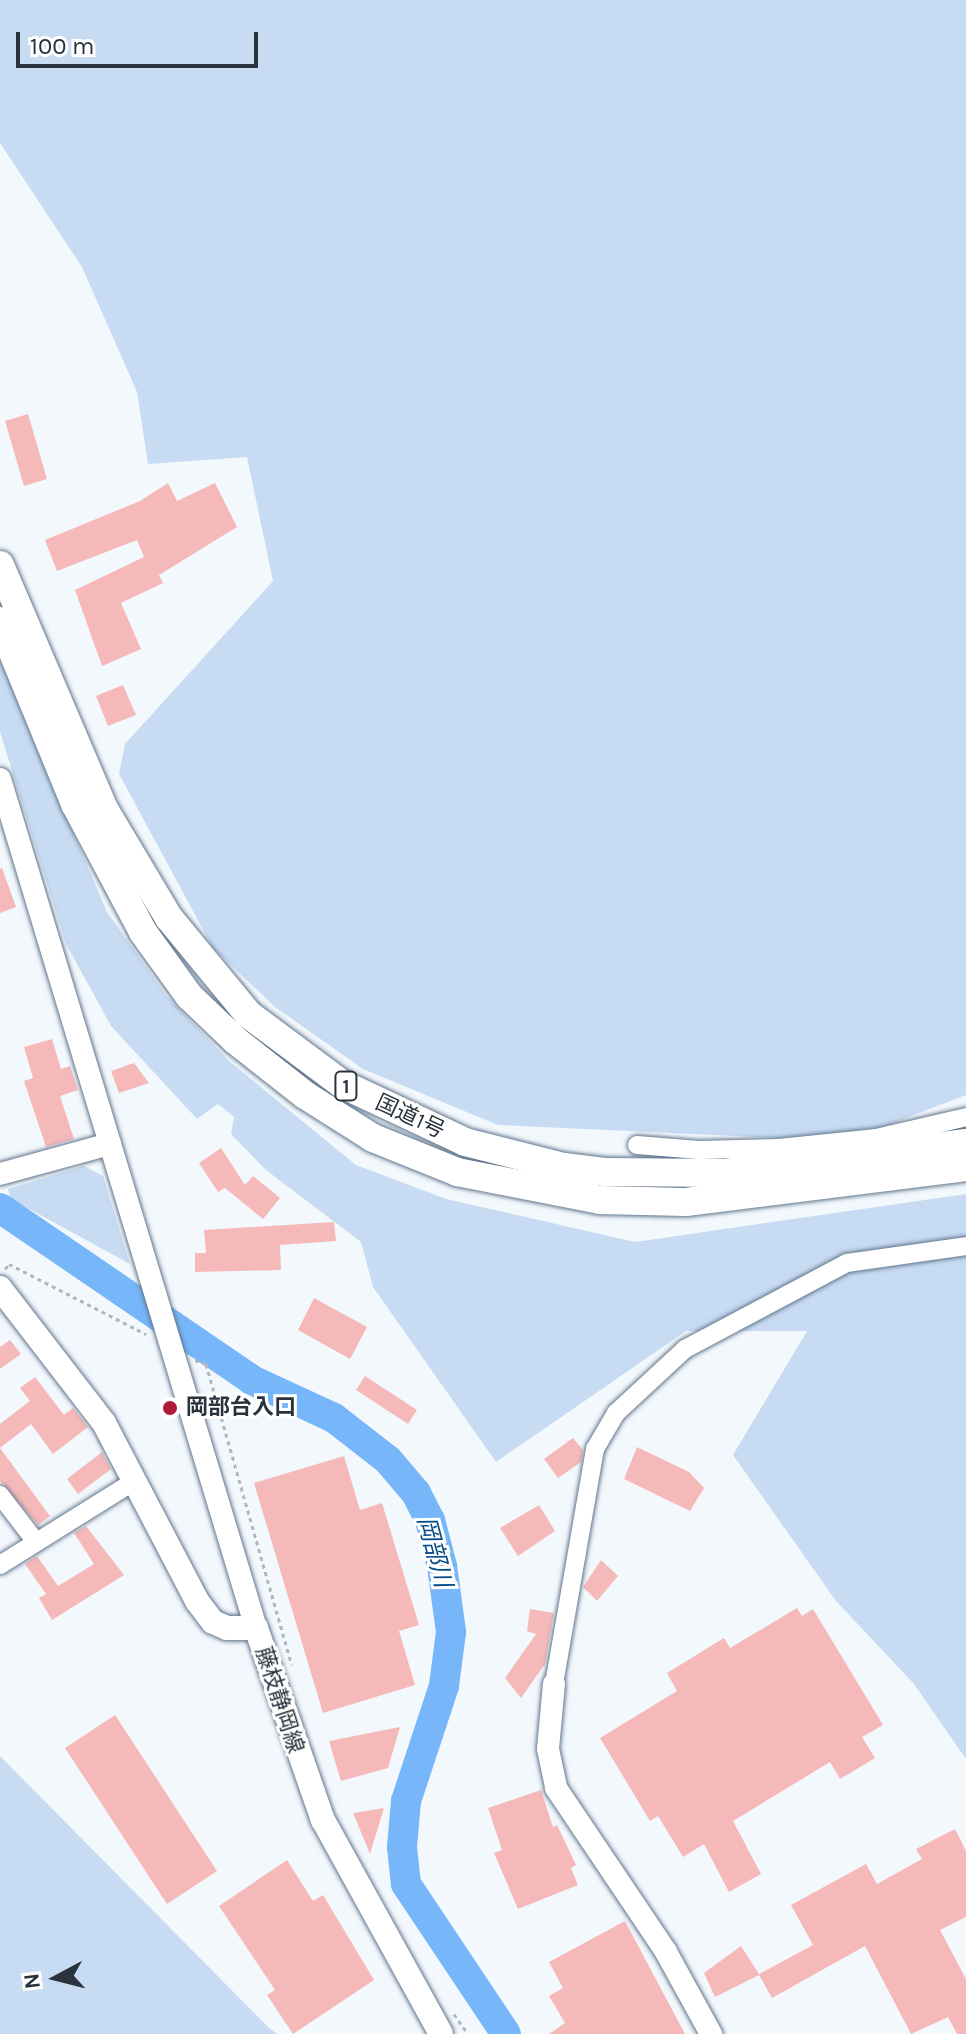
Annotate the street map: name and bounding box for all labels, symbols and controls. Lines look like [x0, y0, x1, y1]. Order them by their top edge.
scale bar [20, 16, 262, 66]
text: 100 m [30, 32, 95, 60]
road number: 1 [334, 1070, 358, 1102]
street label: 国道1号 [371, 1090, 449, 1144]
place label: 岡部台入口 [186, 1395, 296, 1421]
marker: 岡部台入口 [161, 1399, 179, 1417]
water label: 岡部川 [411, 1513, 457, 1591]
street label: 藤枝静岡線 [249, 1644, 309, 1756]
north arrow [16, 1938, 96, 2018]
text: N [18, 1972, 46, 1990]

